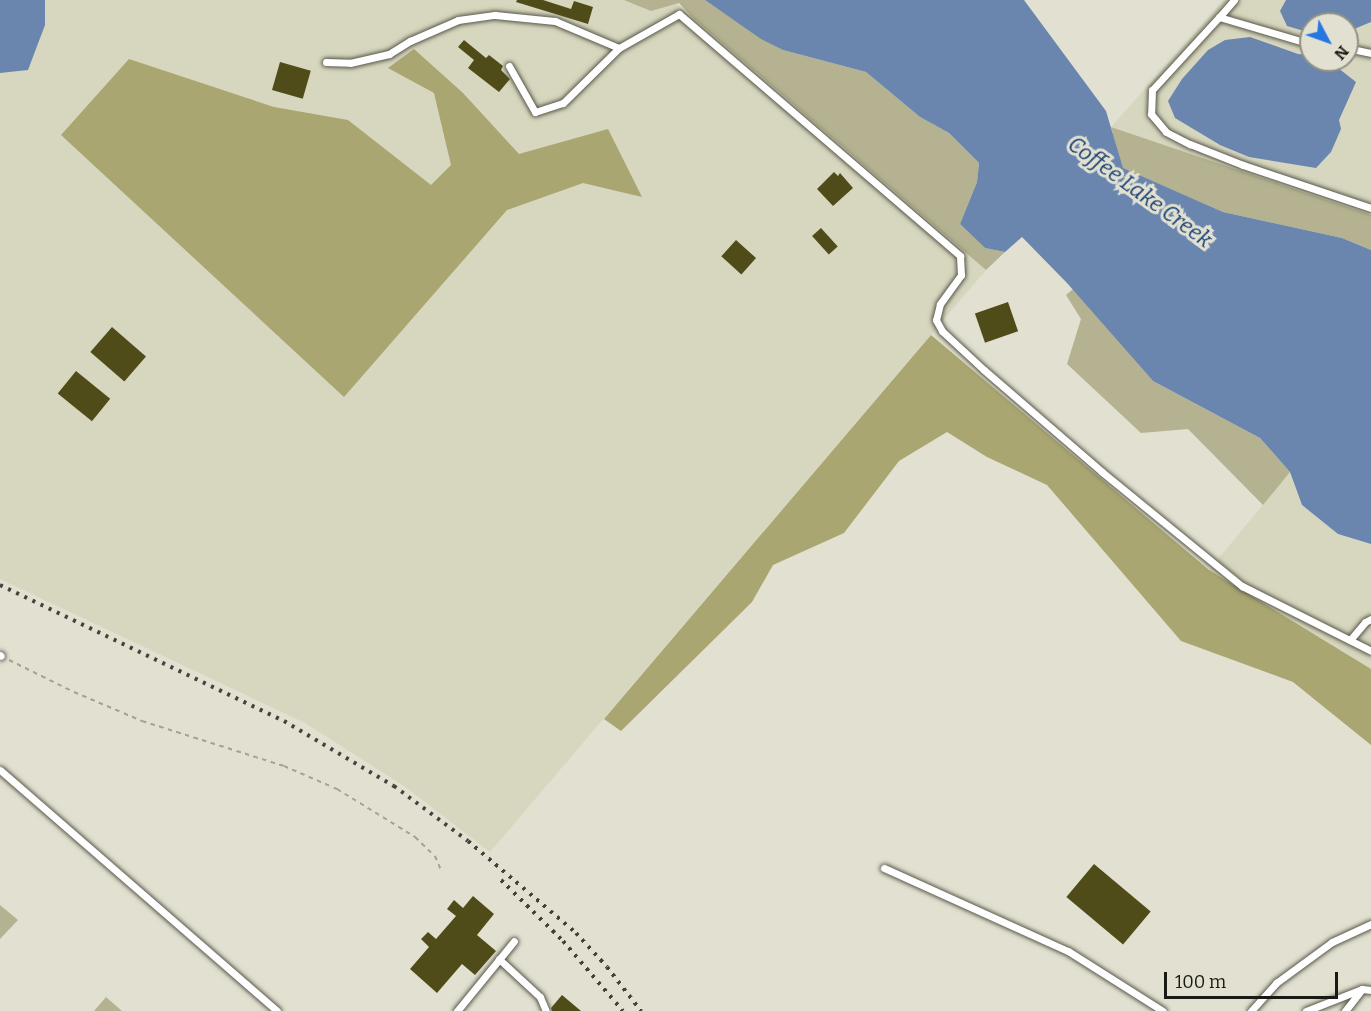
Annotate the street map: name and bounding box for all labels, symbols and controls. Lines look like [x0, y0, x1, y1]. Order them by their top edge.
north arrow [1299, 12, 1359, 72]
text: N [1330, 42, 1353, 64]
water label: Coffee Lake Creek [1063, 131, 1217, 253]
scale bar [1167, 960, 1341, 998]
text: 100 m [1175, 971, 1226, 993]

